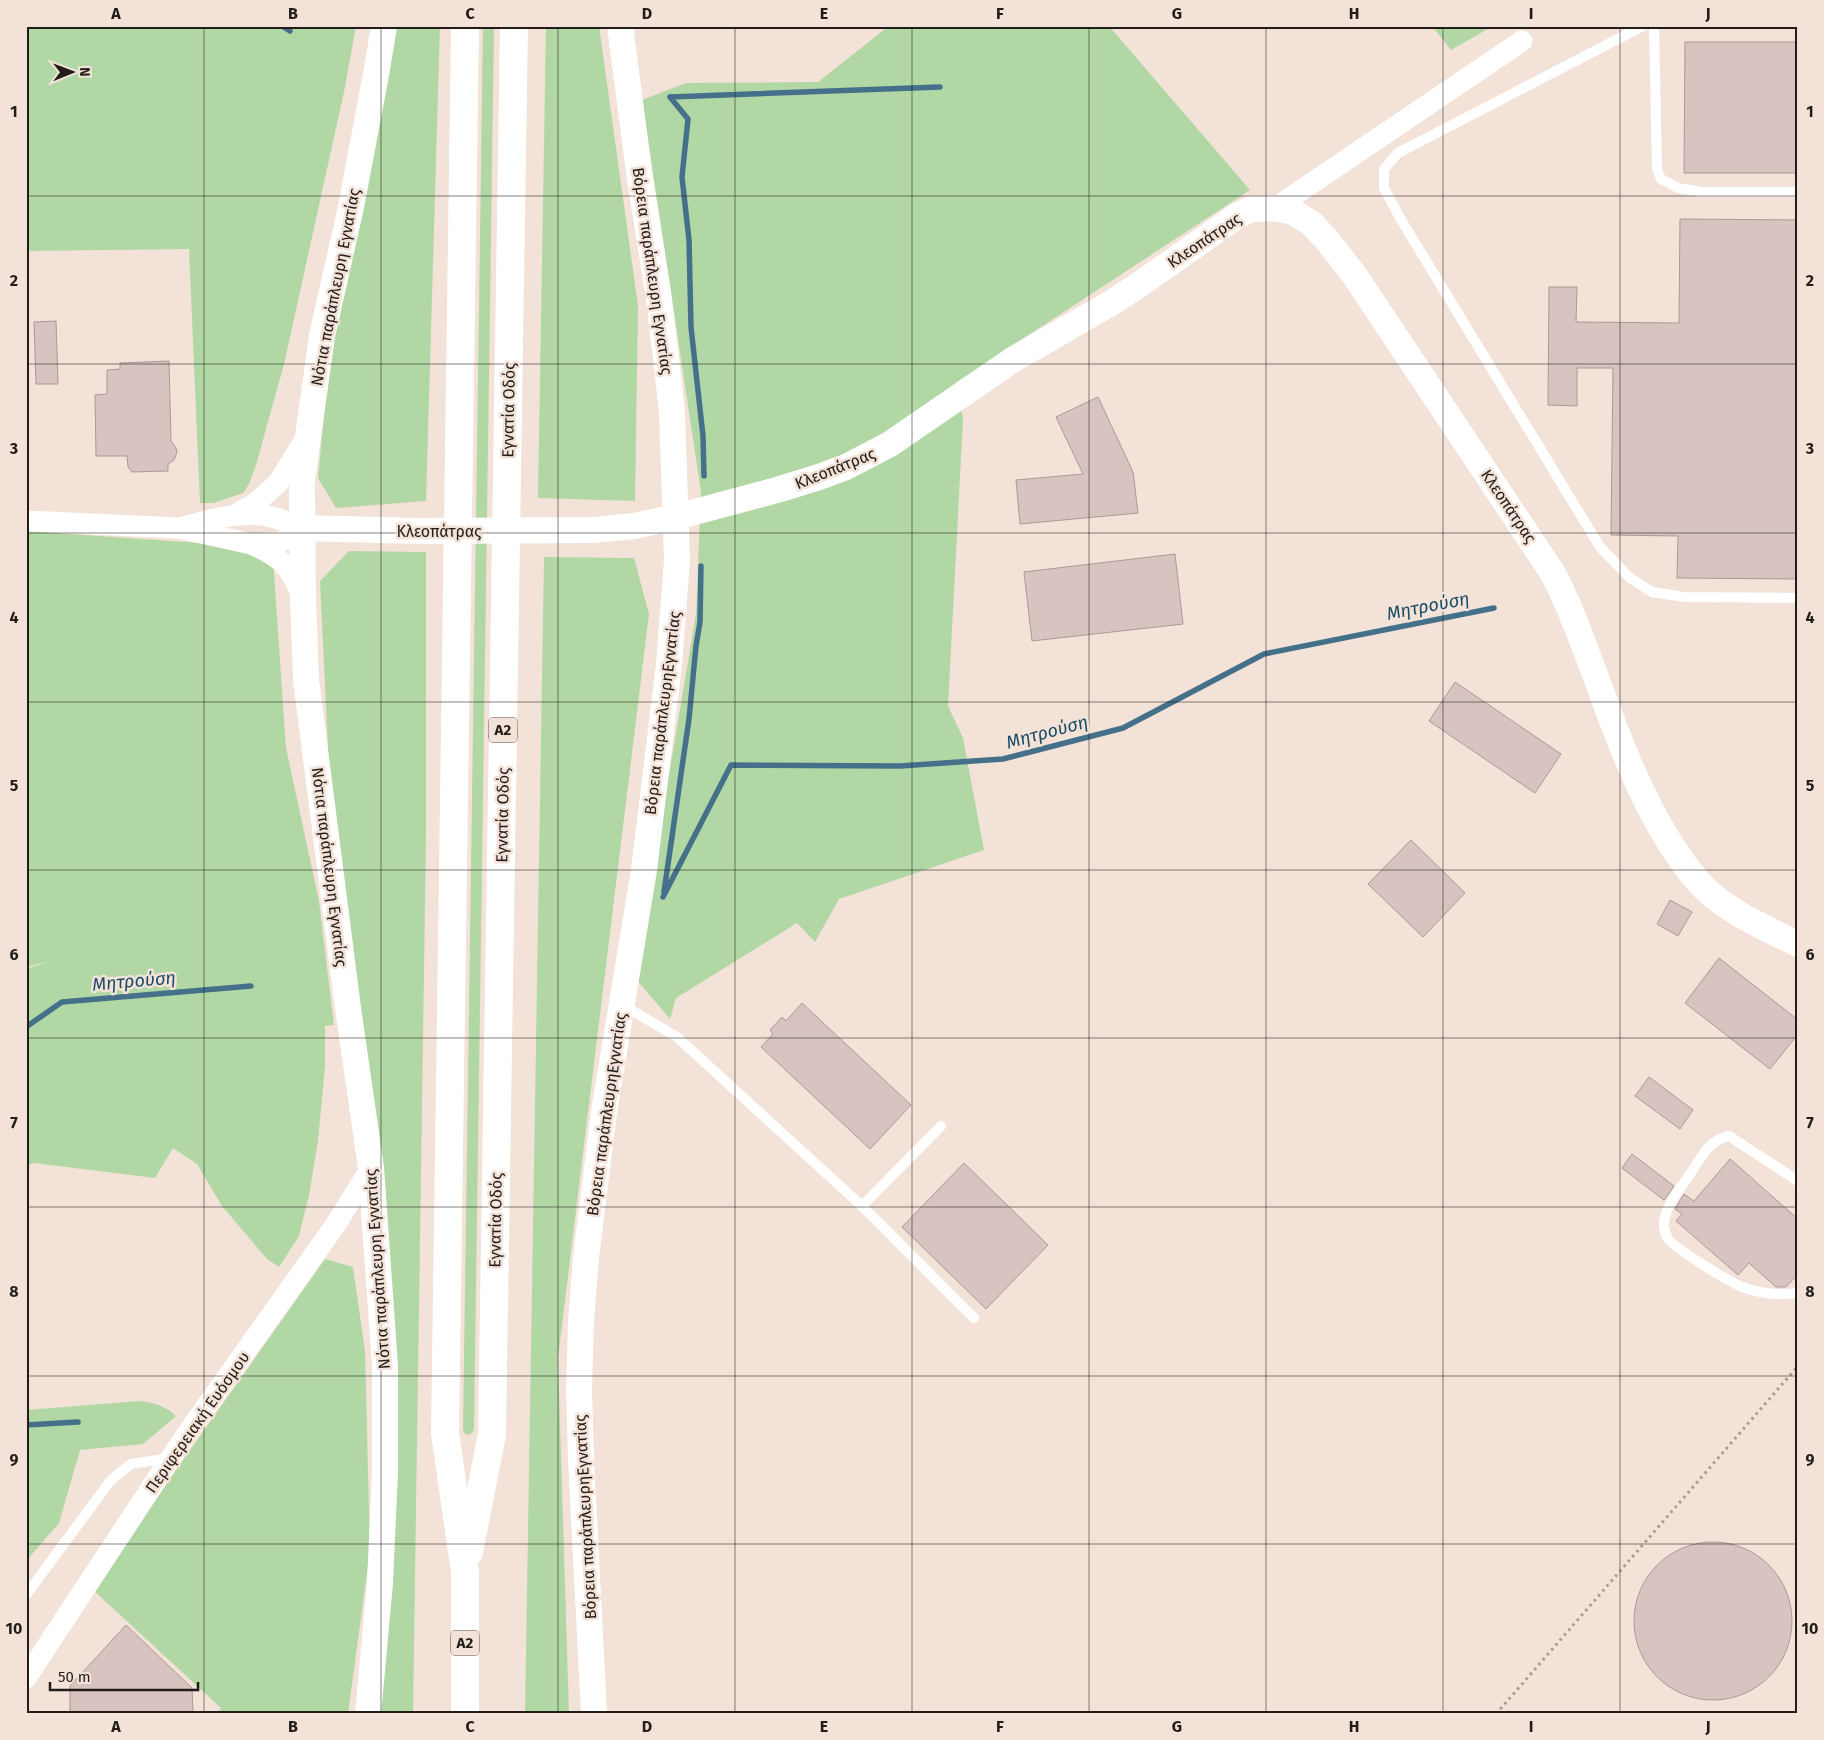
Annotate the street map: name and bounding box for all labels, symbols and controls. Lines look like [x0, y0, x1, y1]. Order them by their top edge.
text: A [110, 4, 121, 23]
text: B [288, 4, 298, 23]
text: C [465, 4, 475, 23]
text: D [642, 4, 652, 23]
text: E [820, 4, 828, 23]
text: F [996, 4, 1004, 23]
text: G [1172, 4, 1182, 23]
text: H [1349, 4, 1359, 23]
text: I [1529, 4, 1533, 23]
text: J [1704, 4, 1711, 23]
north arrow [48, 48, 98, 98]
text: N [76, 67, 93, 77]
text: 1 [10, 102, 18, 121]
text: 1 [1806, 102, 1814, 121]
street label: Βόρεια παράπλευρη Εγνατίας [629, 166, 677, 377]
street label: Νότια παράπλευρη Εγνατίας [307, 186, 364, 387]
street label: Κλεοπάτρας [1164, 208, 1245, 272]
text: 2 [10, 271, 18, 290]
text: 2 [1806, 271, 1814, 290]
street label: Εγνατία Οδός [498, 362, 519, 458]
text: 3 [9, 439, 18, 458]
text: 3 [1805, 439, 1814, 458]
street label: Κλεοπάτρας [792, 444, 879, 493]
street label: Κλεοπάτρας [1477, 466, 1541, 547]
street label: Κλεοπάτρας [397, 522, 482, 541]
water label: Μητρούση [1385, 587, 1471, 625]
text: 4 [9, 608, 19, 627]
text: 4 [1805, 608, 1815, 627]
street label: Βόρεια παράπλευρηΕγνατίας [641, 610, 684, 816]
water label: Μητρούση [1004, 711, 1090, 753]
road number: Α2 [489, 718, 517, 742]
street label: Νότια παράπλευρη Εγνατίας [308, 766, 351, 968]
street label: Εγνατία Οδός [492, 767, 513, 863]
text: 5 [10, 776, 19, 795]
text: 5 [1806, 776, 1815, 795]
text: 6 [9, 945, 19, 964]
text: 6 [1805, 945, 1815, 964]
water label: Μητρούση [91, 966, 177, 996]
street label: Βόρεια παράπλευρηΕγνατίας [583, 1011, 630, 1217]
text: 7 [10, 1113, 18, 1132]
text: 7 [1806, 1113, 1814, 1132]
street label: Νότια παράπλευρη Εγνατίας [361, 1168, 394, 1370]
street label: Εγνατία Οδός [485, 1172, 506, 1268]
text: 8 [9, 1282, 19, 1301]
text: 8 [1805, 1282, 1815, 1301]
street label: Περιφερειακή Ευόσμου [141, 1348, 253, 1497]
street label: Βόρεια παράπλευρηΕγνατίας [571, 1414, 600, 1620]
text: 9 [10, 1450, 19, 1469]
text: 9 [1806, 1450, 1815, 1469]
text: 10 [6, 1619, 22, 1638]
text: 10 [1802, 1619, 1818, 1638]
road number: Α2 [451, 1630, 479, 1656]
scale bar [50, 1660, 198, 1692]
text: 50 m [58, 1668, 91, 1686]
text: A [110, 1717, 121, 1736]
text: B [288, 1717, 298, 1736]
text: C [465, 1717, 475, 1736]
text: D [642, 1717, 652, 1736]
text: E [820, 1717, 828, 1736]
text: F [996, 1717, 1004, 1736]
text: G [1172, 1717, 1182, 1736]
text: H [1349, 1717, 1359, 1736]
text: I [1529, 1717, 1533, 1736]
text: J [1704, 1717, 1711, 1736]

